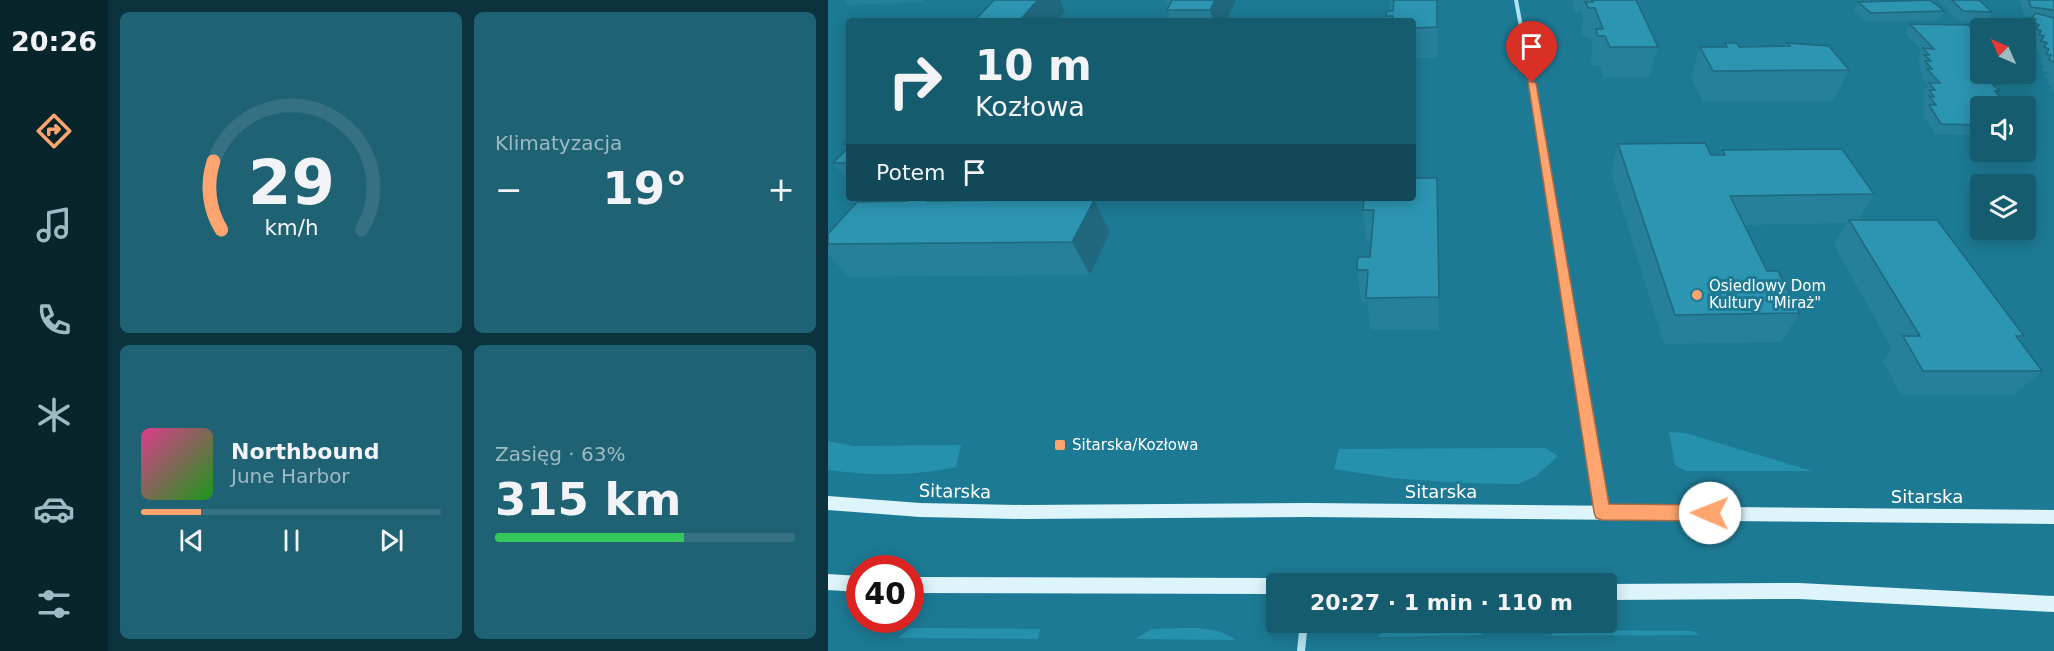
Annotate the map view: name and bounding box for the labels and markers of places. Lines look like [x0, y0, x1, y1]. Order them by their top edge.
pin [1506, 21, 1557, 83]
place label: Osiedlowy Dom Kultury "Miraż" [1709, 277, 1826, 312]
marker: Osiedlowy Dom Kultury "Miraż" [1690, 288, 1704, 302]
place label: Sitarska/Kozłowa [1072, 436, 1198, 454]
marker: Sitarska/Kozłowa [1053, 438, 1067, 452]

